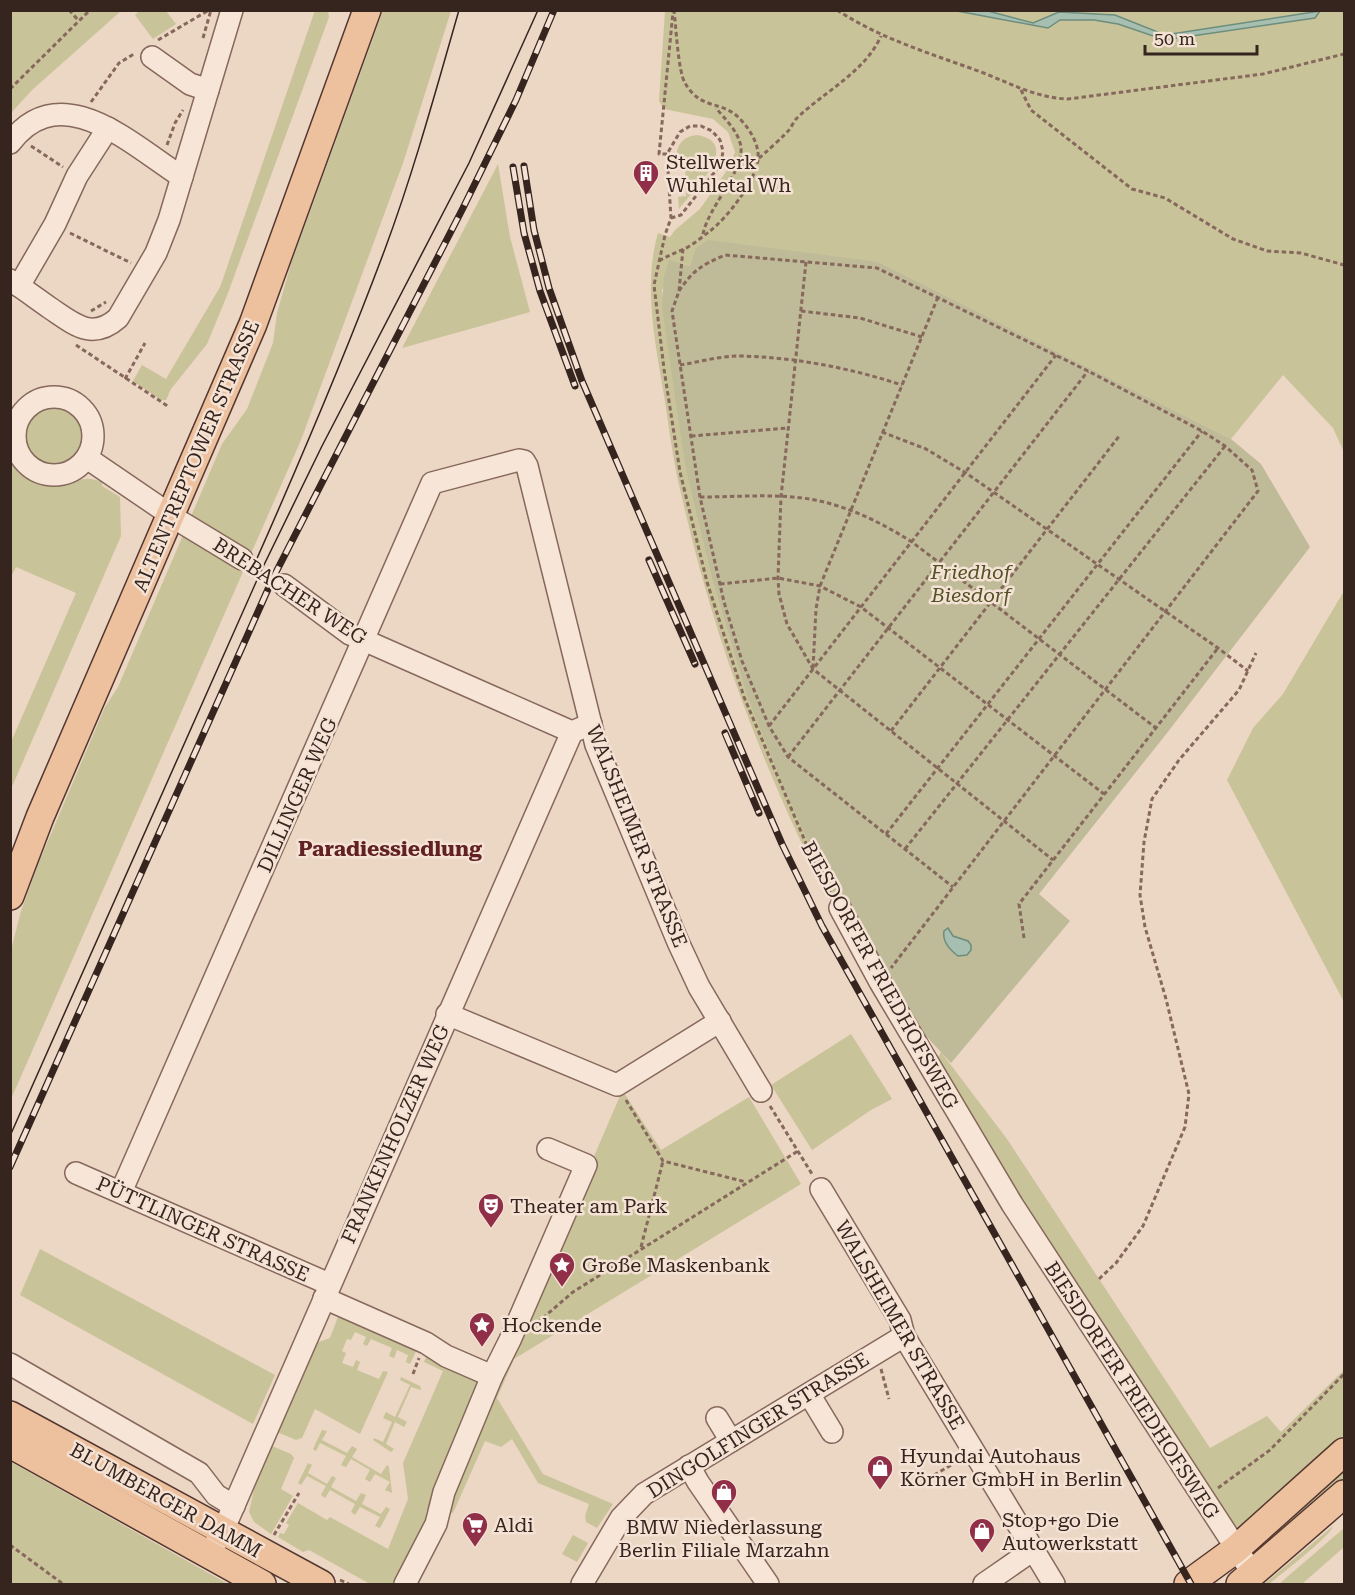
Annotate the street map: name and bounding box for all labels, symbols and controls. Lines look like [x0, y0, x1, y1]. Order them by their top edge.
scale bar [1145, 18, 1258, 56]
text: 50 m [1154, 28, 1195, 49]
place label: Stellwerk Wuhletal Wh [666, 150, 791, 197]
building icon: Stellwerk Wuhletal Wh [631, 158, 661, 196]
street label: ALTENTREPTOWER STRASSE [128, 317, 264, 595]
street label: BREBACHER WEG [209, 532, 372, 650]
park label: Friedhof Biesdorf [930, 560, 1014, 607]
street label: DILLINGER WEG [252, 713, 342, 876]
street label: WALSHEIMER STRASSE [581, 721, 693, 951]
district label: Paradiessiedlung [298, 837, 482, 861]
street label: BIESDORFER FRIEDHOFSWEG [796, 837, 964, 1113]
street label: FRANKENHOLZER WEG [336, 1020, 454, 1247]
street label: PÜTTLINGER STRASSE [93, 1171, 313, 1287]
theatre icon: Theater am Park [476, 1191, 506, 1229]
place label: Theater am Park [510, 1194, 668, 1218]
street label: WALSHEIMER STRASSE [830, 1216, 970, 1434]
place icon: Große Maskenbank [547, 1250, 577, 1288]
place label: Große Maskenbank [582, 1253, 770, 1277]
street label: BIESDORFER FRIEDHOFSWEG [1040, 1257, 1225, 1524]
place icon: Hockende [467, 1310, 497, 1348]
place label: Hockende [502, 1313, 602, 1337]
street label: DINGOLFINGER STRASSE [643, 1347, 873, 1503]
street label: BLUMBERGER DAMM [66, 1437, 266, 1563]
place label: Hyundai Autohaus Körner GmbH in Berlin [900, 1444, 1123, 1491]
shop icon: Hyundai Autohaus Körner GmbH in Berlin [865, 1453, 895, 1491]
shop icon: BMW Niederlassung Berlin Filiale Marzahn [709, 1477, 739, 1515]
place label: Stop+go Die Autowerkstatt [1002, 1508, 1138, 1555]
supermarket icon: Aldi [460, 1510, 490, 1548]
place label: Aldi [494, 1513, 534, 1537]
place label: BMW Niederlassung Berlin Filiale Marzahn [618, 1515, 830, 1562]
shop icon: Stop+go Die Autowerkstatt [967, 1516, 997, 1554]

